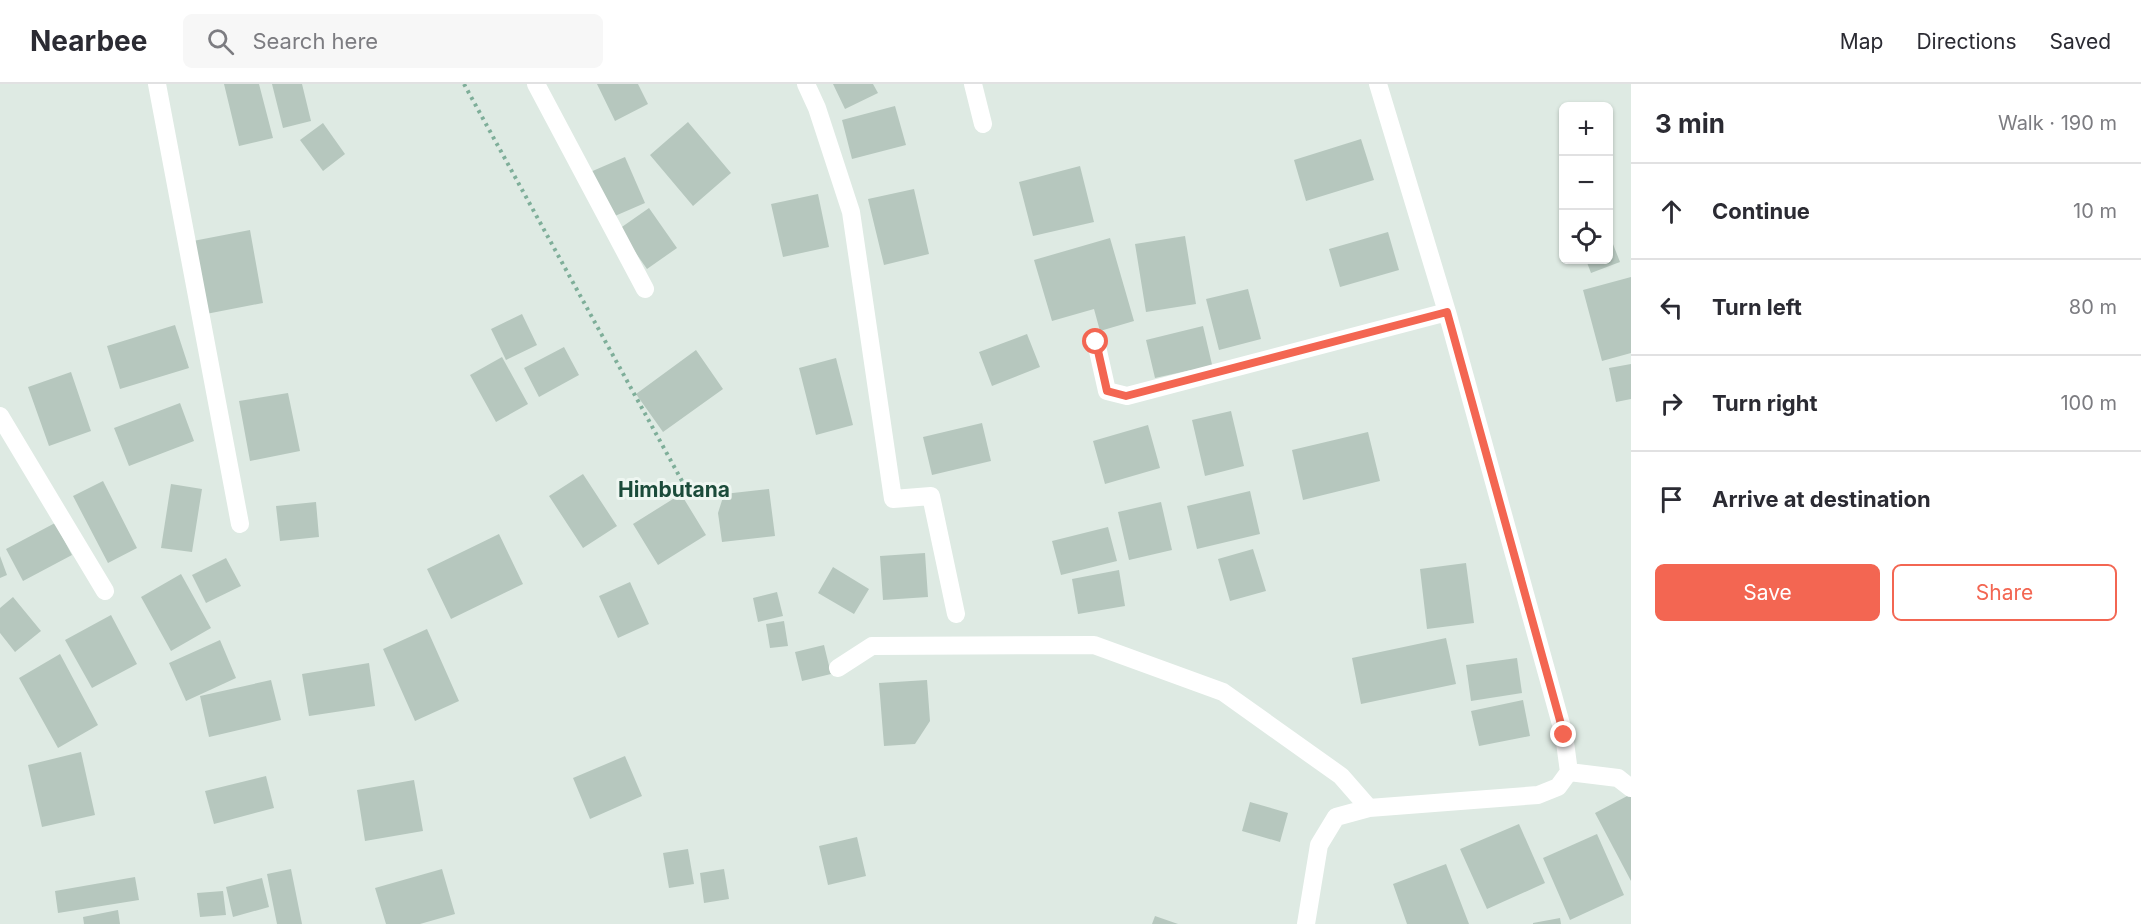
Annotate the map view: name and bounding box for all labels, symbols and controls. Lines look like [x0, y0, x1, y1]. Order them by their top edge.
search box [183, 14, 603, 68]
text: Nearbee [30, 24, 147, 58]
icon: search [204, 25, 237, 58]
text: Search here [252, 28, 378, 54]
text: Map [1840, 29, 1883, 54]
text: Directions [1916, 29, 2017, 54]
text: Saved [2050, 29, 2111, 54]
map controls [1559, 102, 1613, 264]
button: + [1559, 102, 1613, 156]
text: 3 min [1655, 108, 1725, 139]
text: Walk · 190 m [1998, 111, 2117, 135]
button: − [1559, 156, 1613, 210]
icon: ahead [1655, 195, 1688, 228]
text: Continue [1712, 198, 1810, 224]
text: 10 m [2073, 199, 2117, 223]
button: locate [1559, 210, 1613, 264]
icon: left [1655, 291, 1688, 324]
text: Turn left [1712, 294, 1802, 320]
text: 80 m [2069, 295, 2117, 319]
route start [1082, 328, 1108, 354]
icon: right [1655, 387, 1688, 420]
text: Turn right [1712, 390, 1818, 416]
text: 100 m [2060, 391, 2117, 415]
district label: Himbutana [618, 477, 730, 502]
icon: arrive [1655, 483, 1688, 516]
text: Arrive at destination [1712, 486, 1931, 512]
button: Save [1655, 564, 1880, 621]
button: Share [1892, 564, 2117, 621]
route end [1550, 721, 1576, 747]

